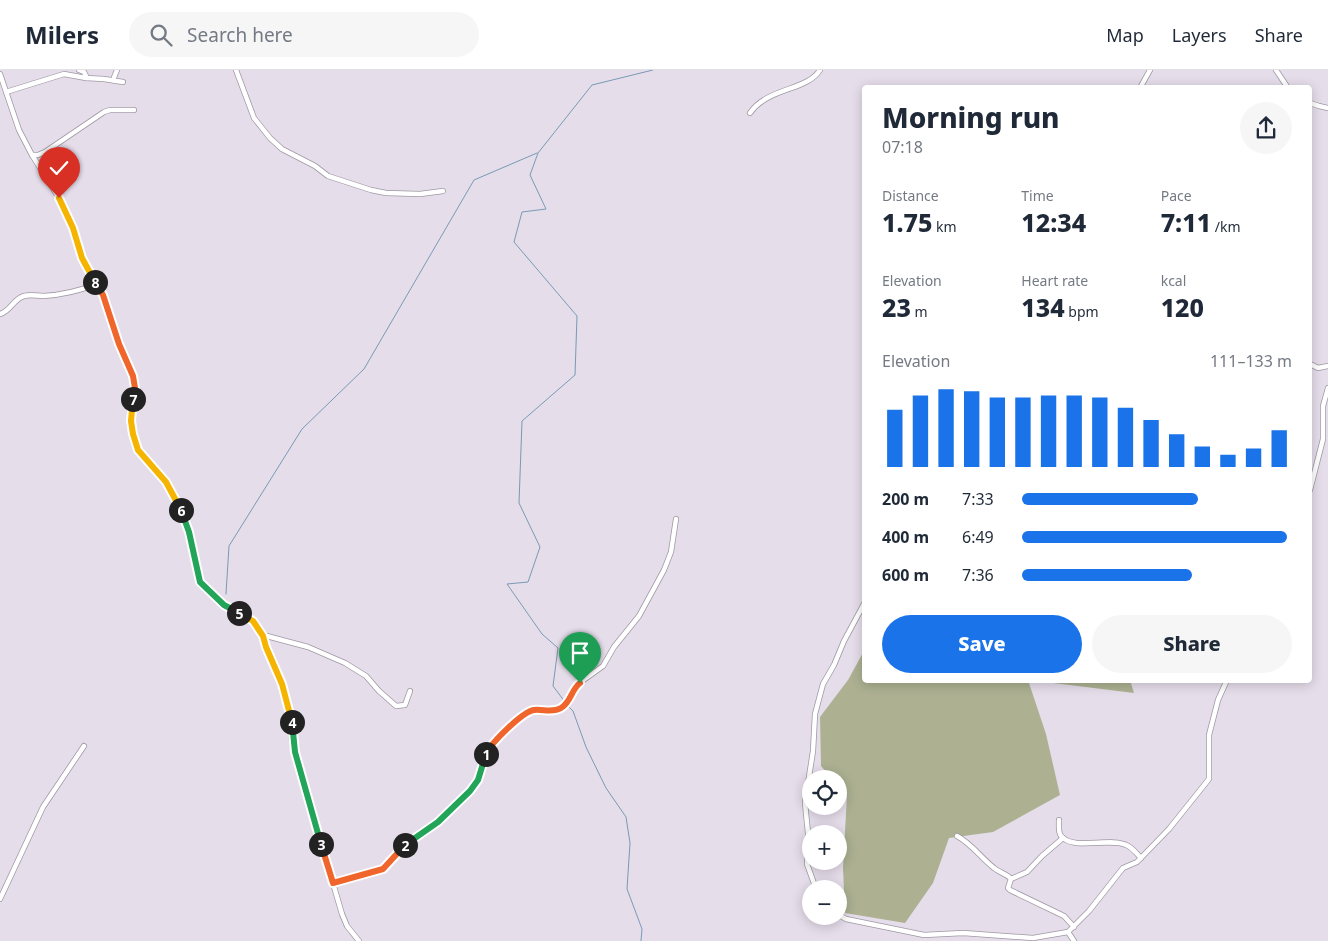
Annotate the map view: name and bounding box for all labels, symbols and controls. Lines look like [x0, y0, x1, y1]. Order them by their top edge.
search box [129, 12, 479, 57]
text: Milers [25, 18, 99, 51]
icon: search [147, 21, 175, 49]
text: Search here [187, 22, 293, 48]
text: Map [1106, 23, 1144, 47]
text: Layers [1172, 23, 1227, 47]
text: Share [1255, 23, 1303, 47]
text: Morning run [882, 98, 1060, 136]
button: share [1240, 102, 1292, 154]
text: 07:18 [882, 136, 923, 158]
pin [38, 147, 80, 198]
icon: check [45, 154, 73, 182]
text: Distance [882, 186, 939, 205]
text: Time [1021, 186, 1054, 205]
text: Pace [1161, 186, 1192, 205]
text: 1.75 [882, 205, 932, 239]
text: 12:34 [1021, 205, 1086, 239]
text: 7:11 [1161, 205, 1211, 239]
text: km [932, 217, 957, 236]
text: /km [1211, 217, 1241, 236]
pin: 8 [82, 270, 108, 294]
text: Elevation [882, 271, 942, 290]
text: Heart rate [1021, 271, 1088, 290]
text: kcal [1161, 271, 1186, 290]
text: 8 [91, 273, 100, 292]
text: 23 [882, 290, 911, 324]
text: 134 [1021, 290, 1065, 324]
text: 120 [1161, 290, 1204, 324]
text: m [911, 302, 928, 321]
text: bpm [1065, 302, 1099, 321]
text: Elevation [882, 350, 950, 372]
text: 111–133 m [1210, 350, 1292, 372]
pin: 7 [120, 386, 146, 412]
text: 7 [129, 390, 138, 409]
text: 200 m [882, 488, 929, 510]
text: 7:33 [962, 488, 994, 510]
pin: 6 [168, 498, 194, 522]
text: 6 [177, 501, 186, 520]
text: 400 m [882, 526, 929, 548]
text: 6:49 [962, 526, 994, 548]
text: 600 m [882, 564, 929, 586]
text: 7:36 [962, 564, 994, 586]
pin: 5 [226, 600, 252, 626]
text: 5 [235, 604, 244, 623]
button: Save [882, 615, 1082, 673]
button: Share [1092, 615, 1292, 673]
pin [559, 632, 601, 683]
icon: arrive [566, 639, 594, 667]
pin: 4 [280, 710, 304, 734]
text: 4 [288, 713, 297, 732]
pin: 1 [474, 742, 498, 766]
text: 1 [482, 745, 491, 764]
map controls [802, 770, 847, 925]
button: locate [802, 770, 847, 815]
button: + [802, 825, 847, 870]
pin: 3 [308, 832, 334, 856]
pin: 2 [392, 832, 418, 858]
text: 3 [317, 835, 326, 854]
text: 2 [401, 836, 410, 855]
button: − [802, 880, 847, 925]

